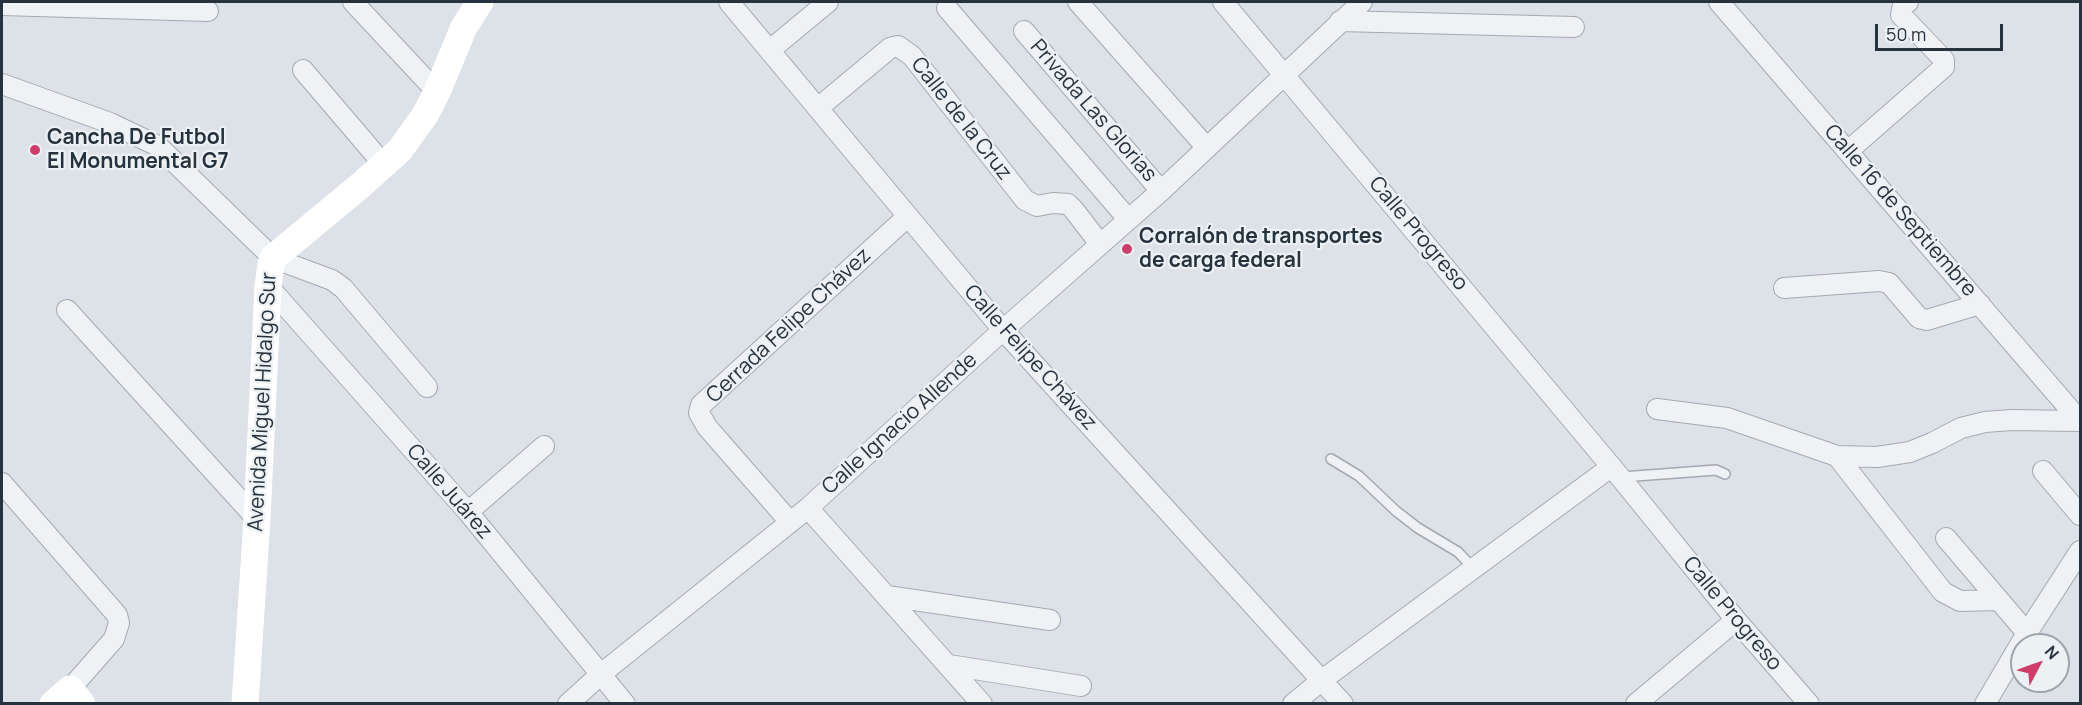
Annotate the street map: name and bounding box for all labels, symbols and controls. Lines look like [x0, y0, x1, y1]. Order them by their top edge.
scale bar [1878, 12, 2006, 50]
text: 50 m [1886, 22, 1926, 46]
street label: Privada Las Glorias [1024, 35, 1162, 187]
street label: Calle de la Cruz [905, 53, 1017, 185]
street label: Calle 16 de Septiembre [1818, 120, 1982, 302]
place label: Cancha De Futbol El Monumental G7 [47, 125, 229, 175]
marker: Cancha De Futbol El Monumental G7 [28, 143, 42, 157]
street label: Calle Progreso [1363, 172, 1473, 296]
place label: Corralón de transportes de carga federal [1139, 224, 1383, 274]
marker: Corralón de transportes de carga federal [1120, 242, 1134, 256]
street label: Cerrada Felipe Chávez [702, 243, 876, 409]
street label: Avenida Miguel Hidalgo Sur [244, 272, 282, 532]
street label: Calle Felipe Chávez [958, 280, 1102, 436]
street label: Calle Ignacio Allende [817, 348, 983, 500]
street label: Calle Juárez [401, 439, 497, 545]
street label: Calle Progreso [1677, 552, 1787, 676]
north arrow [2010, 633, 2070, 693]
text: N [2040, 641, 2064, 664]

